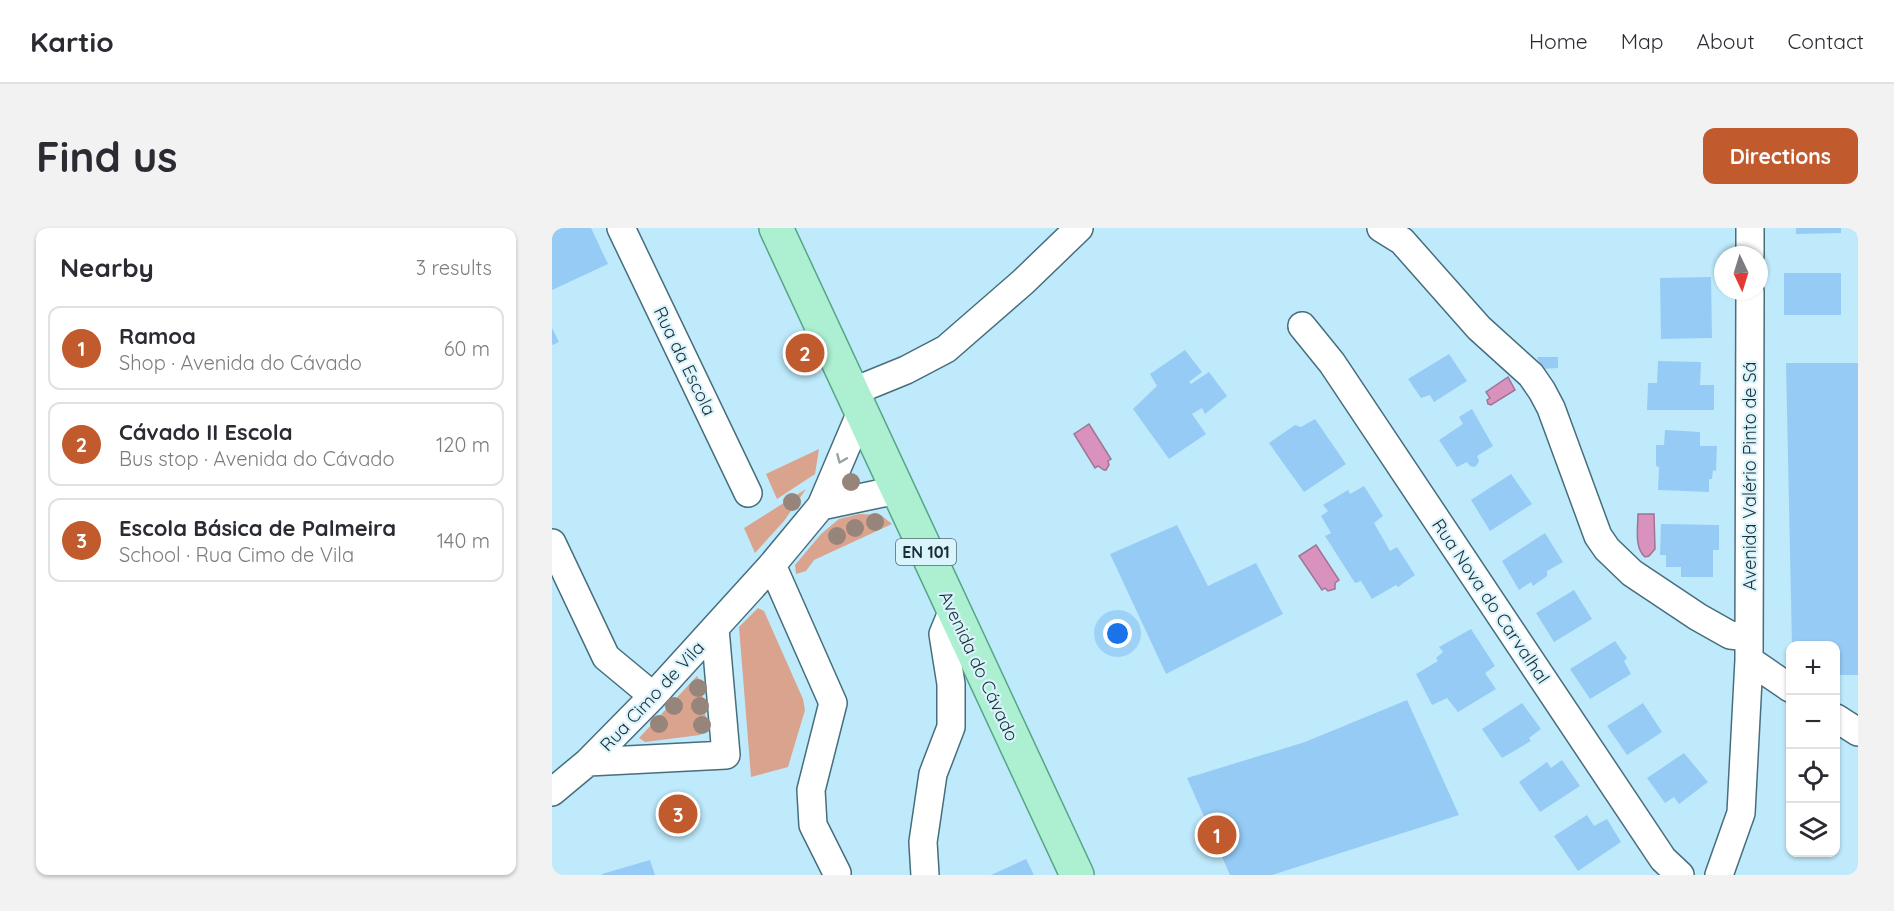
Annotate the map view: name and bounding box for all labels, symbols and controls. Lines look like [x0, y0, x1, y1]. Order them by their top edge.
text: Kartio [30, 24, 114, 59]
text: Home [1529, 28, 1588, 54]
text: Map [1621, 28, 1664, 54]
text: About [1697, 28, 1755, 54]
text: Contact [1788, 28, 1864, 54]
button: Directions [1703, 128, 1858, 184]
text: Find us [36, 130, 178, 183]
north arrow [1714, 246, 1768, 300]
text: Nearby [60, 251, 154, 284]
text: 3 results [416, 255, 492, 280]
street label: Rua da Escola [649, 303, 721, 419]
text: Ramoa [119, 322, 196, 350]
pin: 2 [786, 330, 824, 376]
text: 1 [78, 336, 85, 361]
text: 60 m [444, 336, 490, 361]
text: Shop · Avenida do Cávado [119, 350, 362, 375]
street label: Avenida Valério Pinto de Sá [1738, 362, 1761, 590]
text: Cávado II Escola [119, 418, 293, 446]
text: 2 [76, 432, 87, 457]
text: 120 m [436, 432, 490, 457]
text: Bus stop · Avenida do Cávado [119, 446, 394, 471]
one-way arrow [836, 453, 848, 464]
text: Escola Básica de Palmeira [119, 514, 396, 542]
street label: Rua Nova do Carvalhal [1427, 514, 1555, 688]
text: 3 [76, 528, 87, 553]
text: 140 m [437, 528, 490, 553]
road number: EN 101 [896, 539, 956, 565]
text: School · Rua Cimo de Vila [119, 542, 354, 567]
street label: Avenida do Cávado [934, 587, 1024, 745]
your location [1103, 619, 1132, 648]
street label: Rua Cimo de Vila [595, 636, 709, 756]
map controls [1786, 641, 1840, 857]
button: + [1786, 641, 1840, 695]
button: − [1786, 695, 1840, 749]
button: locate [1786, 749, 1840, 803]
pin: 3 [658, 792, 698, 836]
button: layers [1786, 803, 1840, 857]
pin: 1 [1198, 812, 1236, 858]

